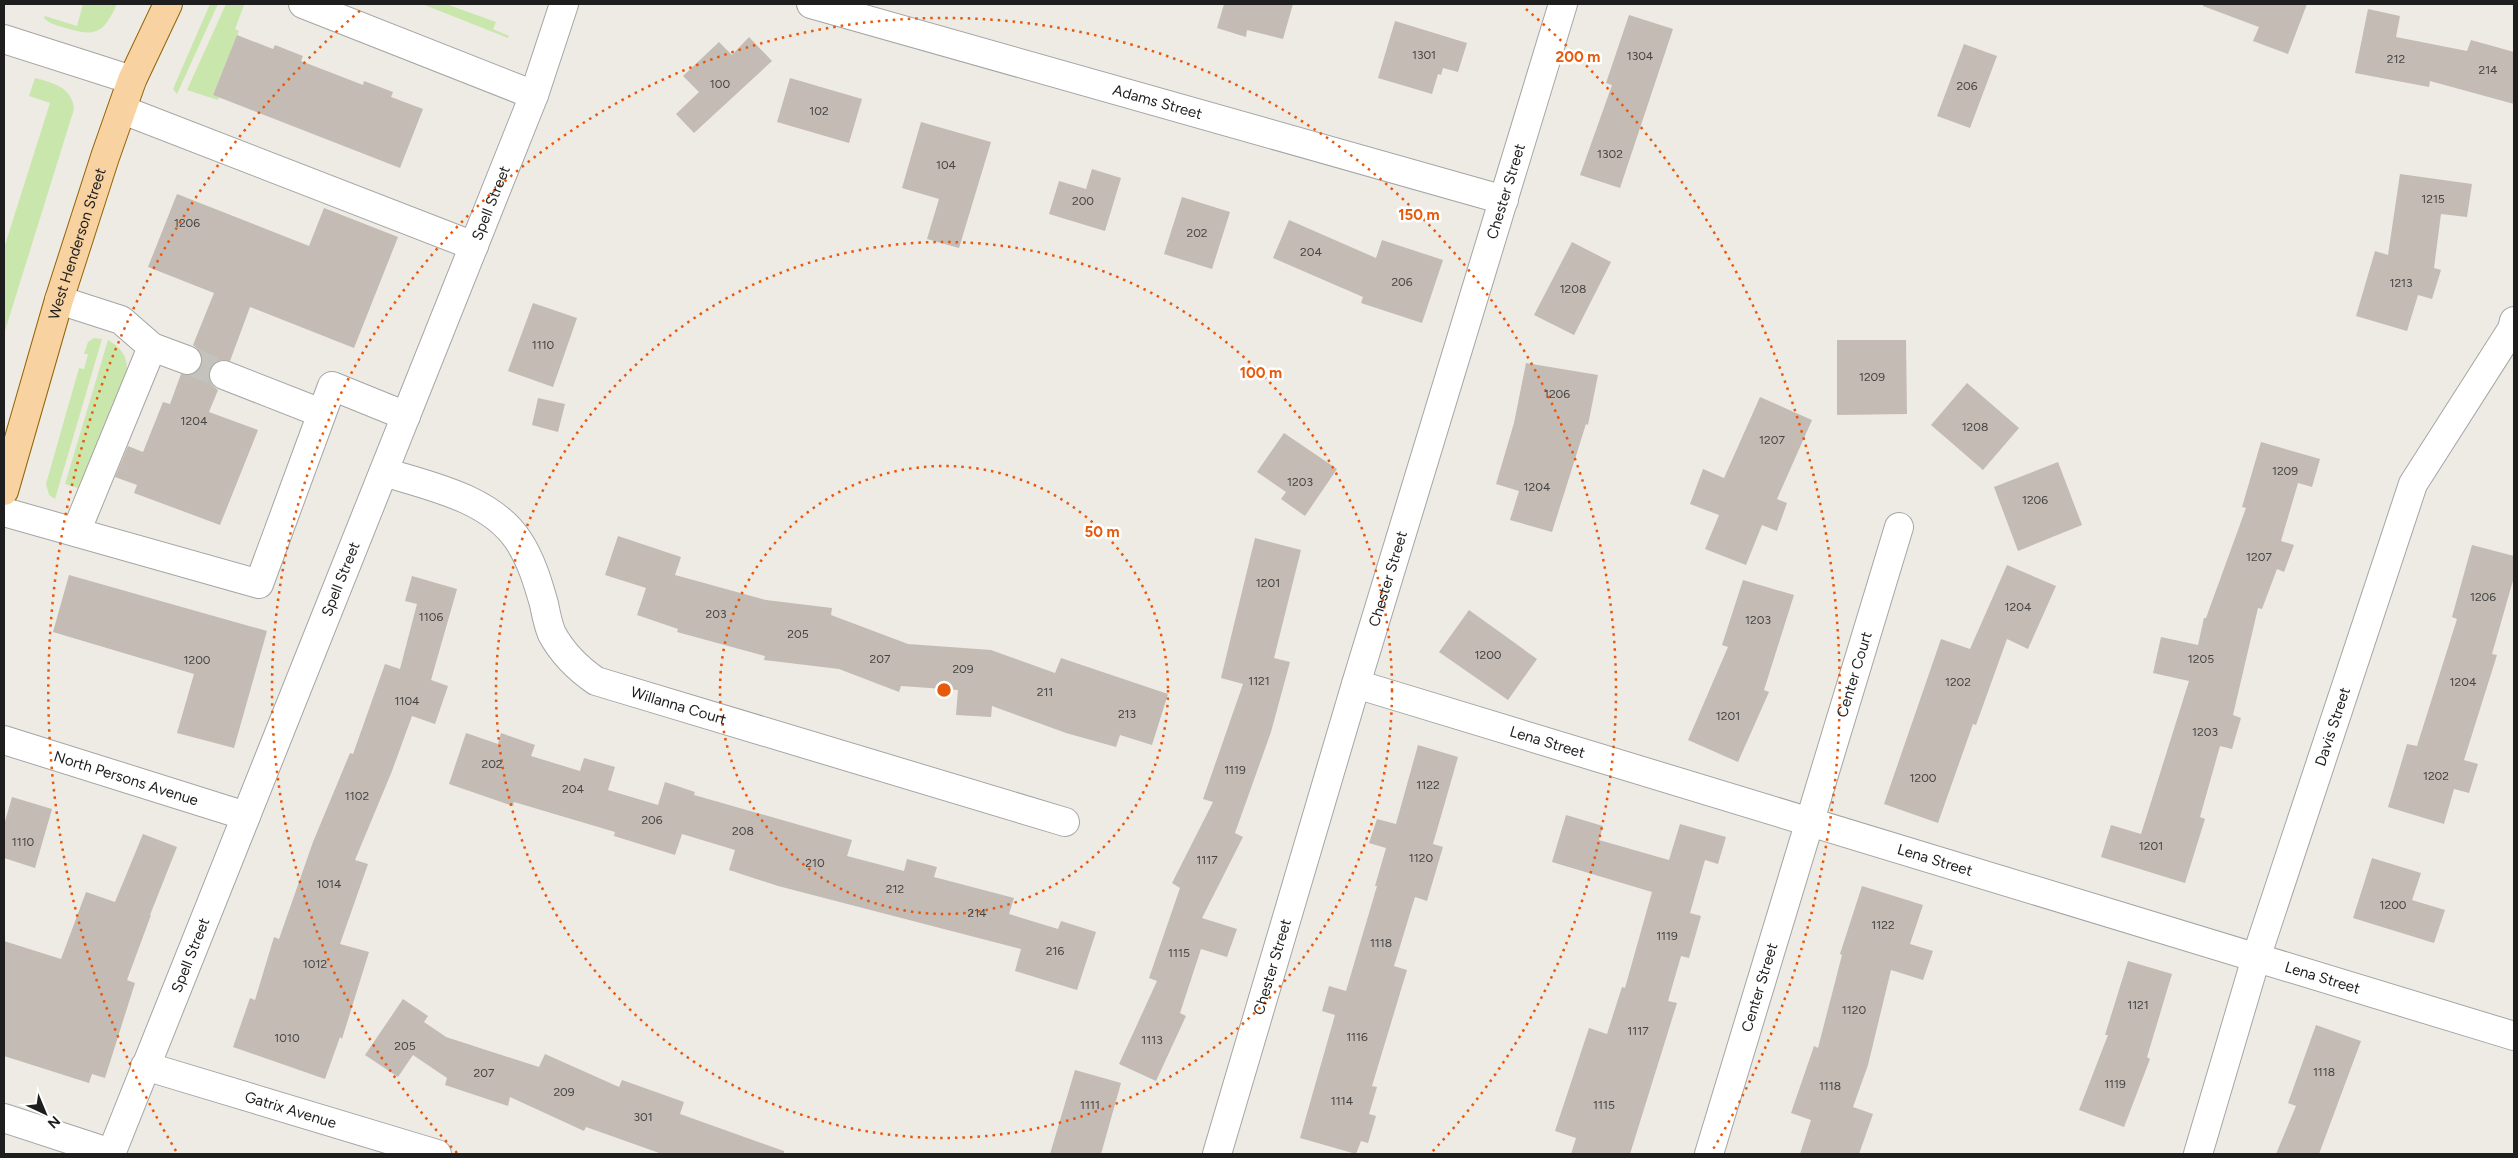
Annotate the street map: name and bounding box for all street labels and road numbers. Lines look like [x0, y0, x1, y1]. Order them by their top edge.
street label: Adams Street [1111, 81, 1204, 123]
street label: Chester Street [1483, 141, 1529, 241]
street label: Spell Street [468, 163, 514, 243]
street label: West Henderson Street [45, 165, 110, 322]
street label: Chester Street [1365, 529, 1411, 629]
street label: Spell Street [318, 539, 364, 619]
street label: Center Court [1833, 629, 1876, 720]
street label: Willanna Court [629, 683, 729, 729]
street label: Davis Street [2311, 685, 2354, 768]
street label: Lena Street [1508, 722, 1588, 762]
street label: North Persons Avenue [52, 747, 201, 809]
street label: Lena Street [1895, 840, 1975, 880]
street label: Spell Street [167, 915, 213, 995]
street label: Chester Street [1250, 917, 1295, 1017]
street label: Center Street [1737, 940, 1782, 1034]
street label: Lena Street [2282, 958, 2362, 998]
street label: Gatrix Avenue [242, 1088, 339, 1132]

